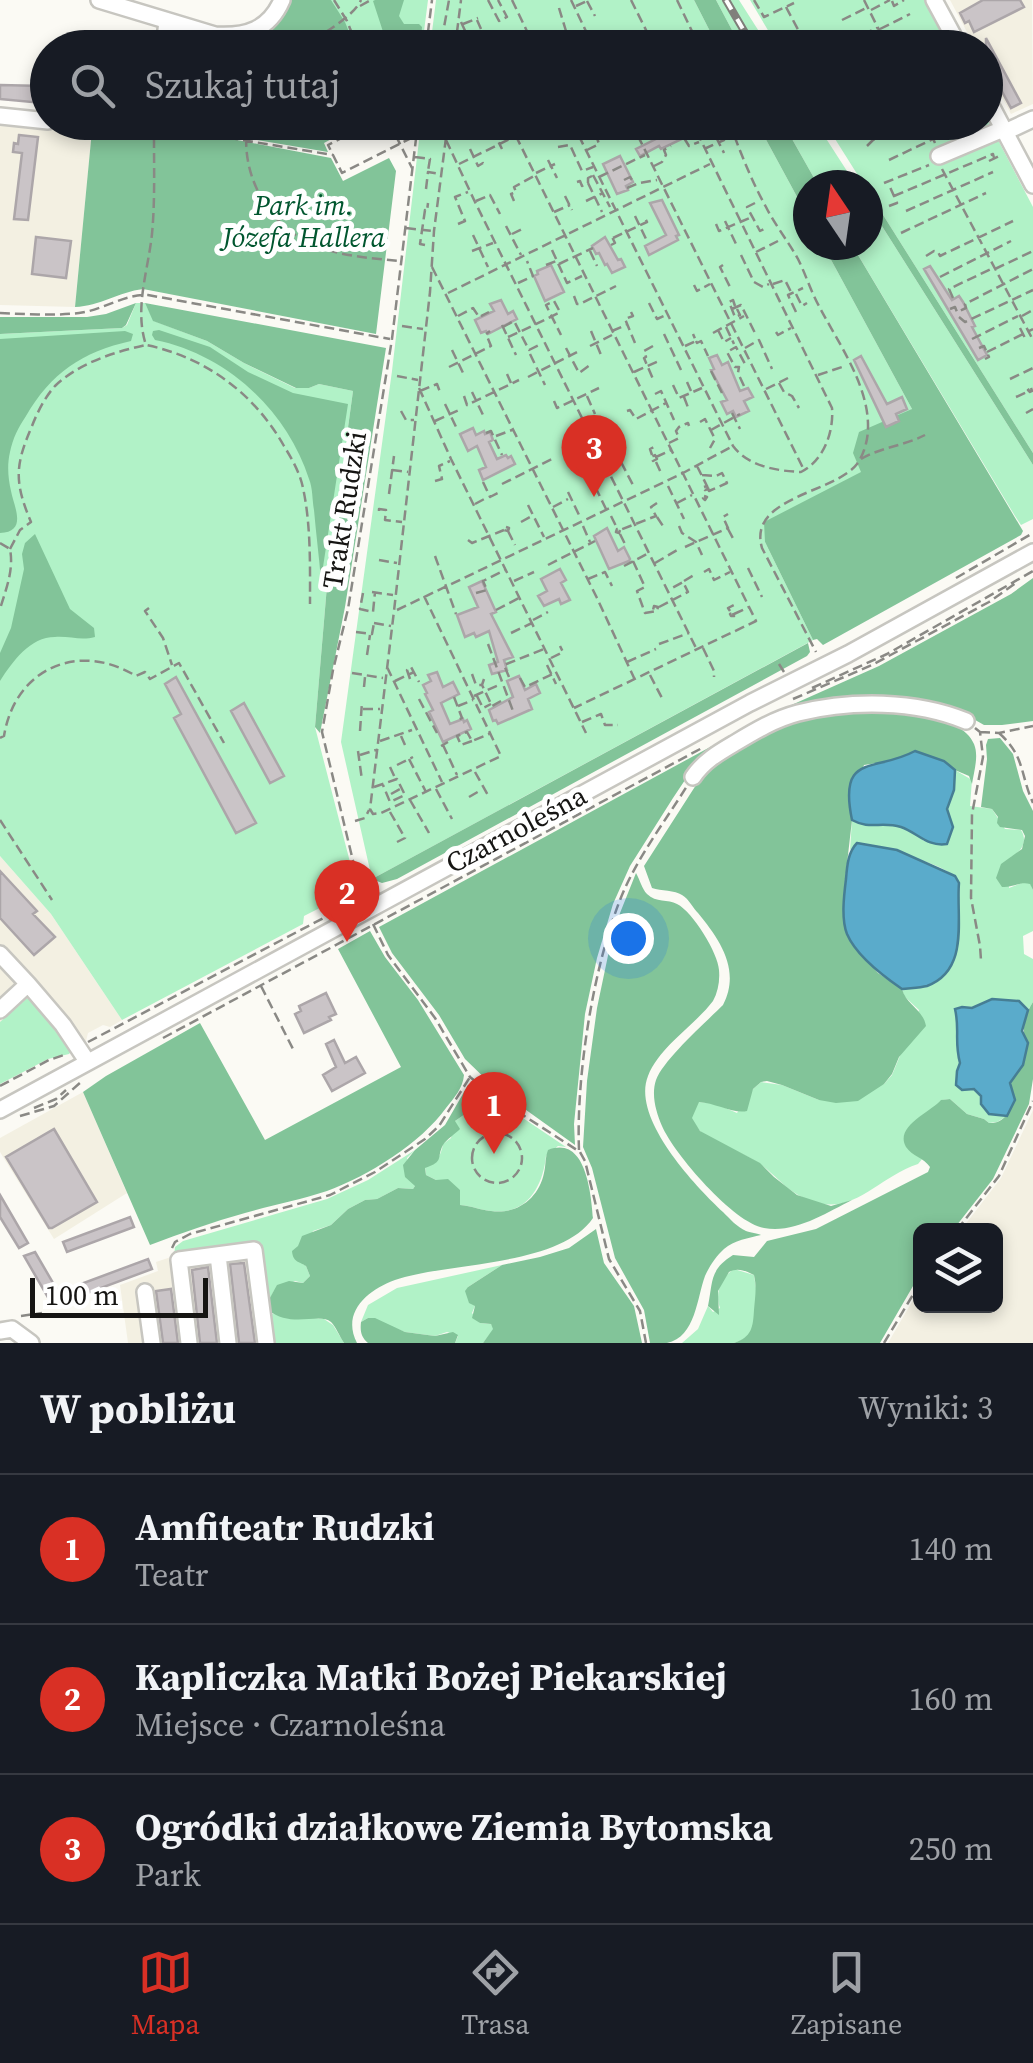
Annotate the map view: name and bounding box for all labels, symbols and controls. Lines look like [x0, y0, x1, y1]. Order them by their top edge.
search box [30, 30, 1003, 140]
icon: search [65, 58, 120, 113]
text: Szukaj tutaj [145, 59, 340, 111]
north arrow [793, 170, 883, 260]
park label: Park im. Józefa Hallera [219, 186, 386, 256]
pin: 3 [562, 414, 626, 497]
street label: Trakt Rudzki [313, 428, 375, 592]
street label: Czarnoleśna [439, 776, 594, 882]
pin: 2 [314, 860, 380, 942]
your location [603, 913, 654, 964]
pin: 1 [462, 1072, 526, 1154]
map controls [913, 1223, 1003, 1313]
button: layers [913, 1223, 1003, 1313]
scale bar [30, 1273, 208, 1318]
text: 100 m [45, 1276, 119, 1314]
text: W pobliżu [40, 1379, 236, 1437]
text: Wyniki: 3 [858, 1386, 993, 1430]
text: Amfiteatr Rudzki [135, 1501, 435, 1553]
text: 1 [64, 1527, 81, 1571]
text: 140 m [909, 1527, 993, 1571]
text: Teatr [135, 1553, 208, 1597]
text: Kapliczka Matki Bożej Piekarskiej [135, 1651, 727, 1703]
text: 2 [64, 1677, 81, 1721]
text: 160 m [909, 1677, 993, 1721]
text: Miejsce · Czarnoleśna [135, 1703, 445, 1747]
text: Ogródki działkowe Ziemia Bytomska [135, 1801, 773, 1853]
text: 3 [64, 1827, 81, 1871]
text: 250 m [909, 1827, 993, 1871]
text: Park [135, 1853, 201, 1897]
tab: Mapa [131, 1945, 200, 2043]
tab: Trasa [461, 1945, 529, 2043]
tab: Zapisane [791, 1945, 902, 2043]

